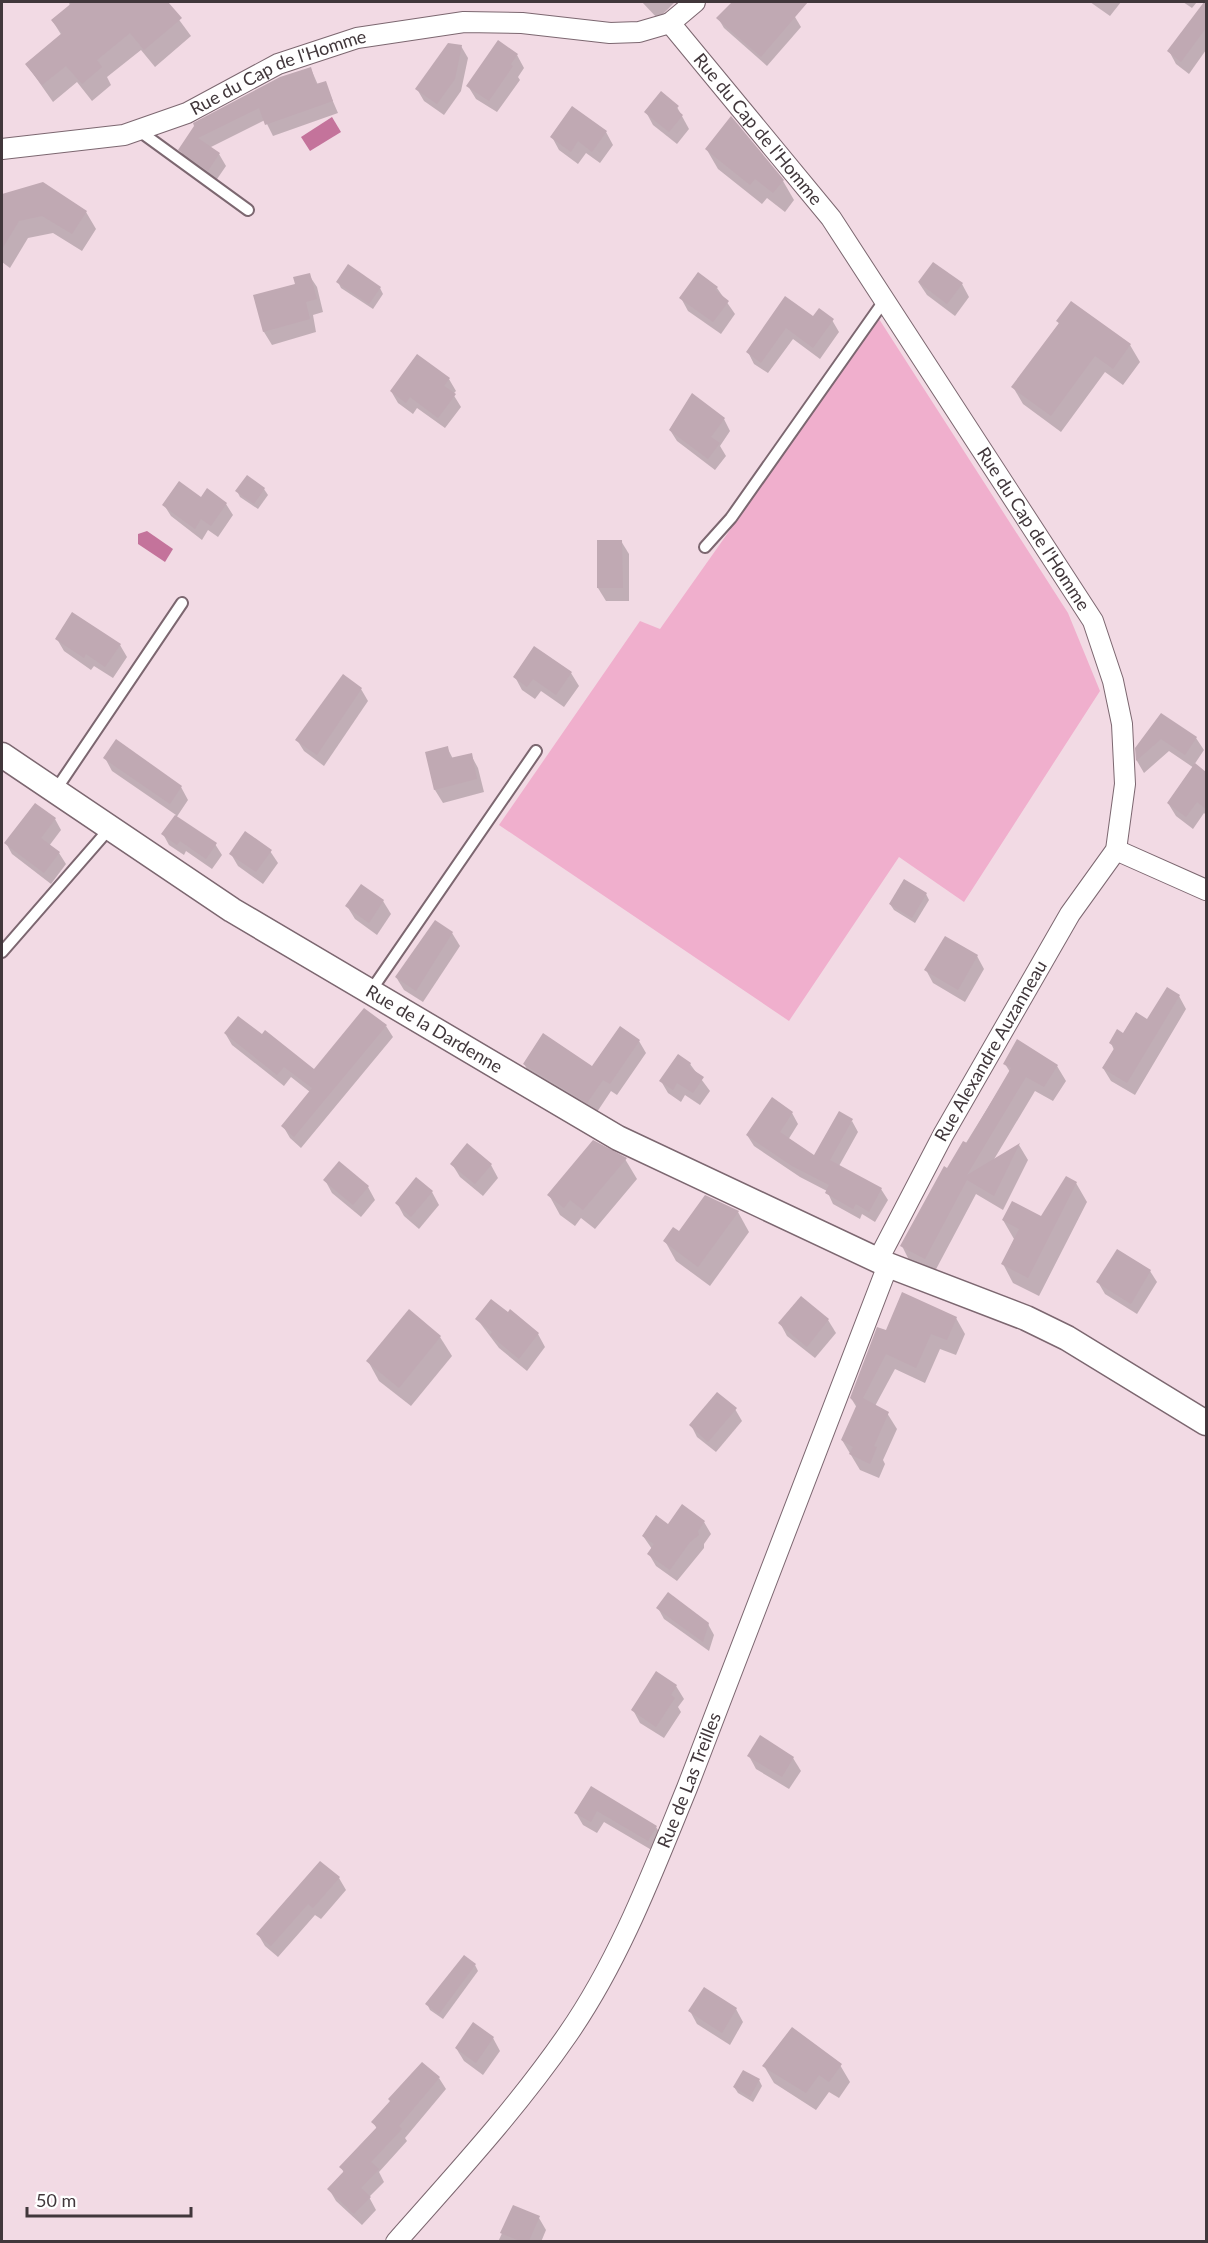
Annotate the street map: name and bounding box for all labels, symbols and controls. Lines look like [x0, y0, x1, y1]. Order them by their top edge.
street label: Rue du Cap de l'Homme [186, 25, 368, 119]
street label: Rue du Cap de l'Homme [689, 48, 828, 209]
street label: Rue du Cap de l'Homme [973, 443, 1095, 614]
street label: Rue Alexandre Auzanneau [929, 956, 1051, 1145]
street label: Rue de la Dardenne [362, 980, 507, 1077]
street label: Rue de Las Treilles [652, 1709, 725, 1851]
scale bar [27, 2180, 190, 2218]
text: 50 m [36, 2189, 76, 2211]

